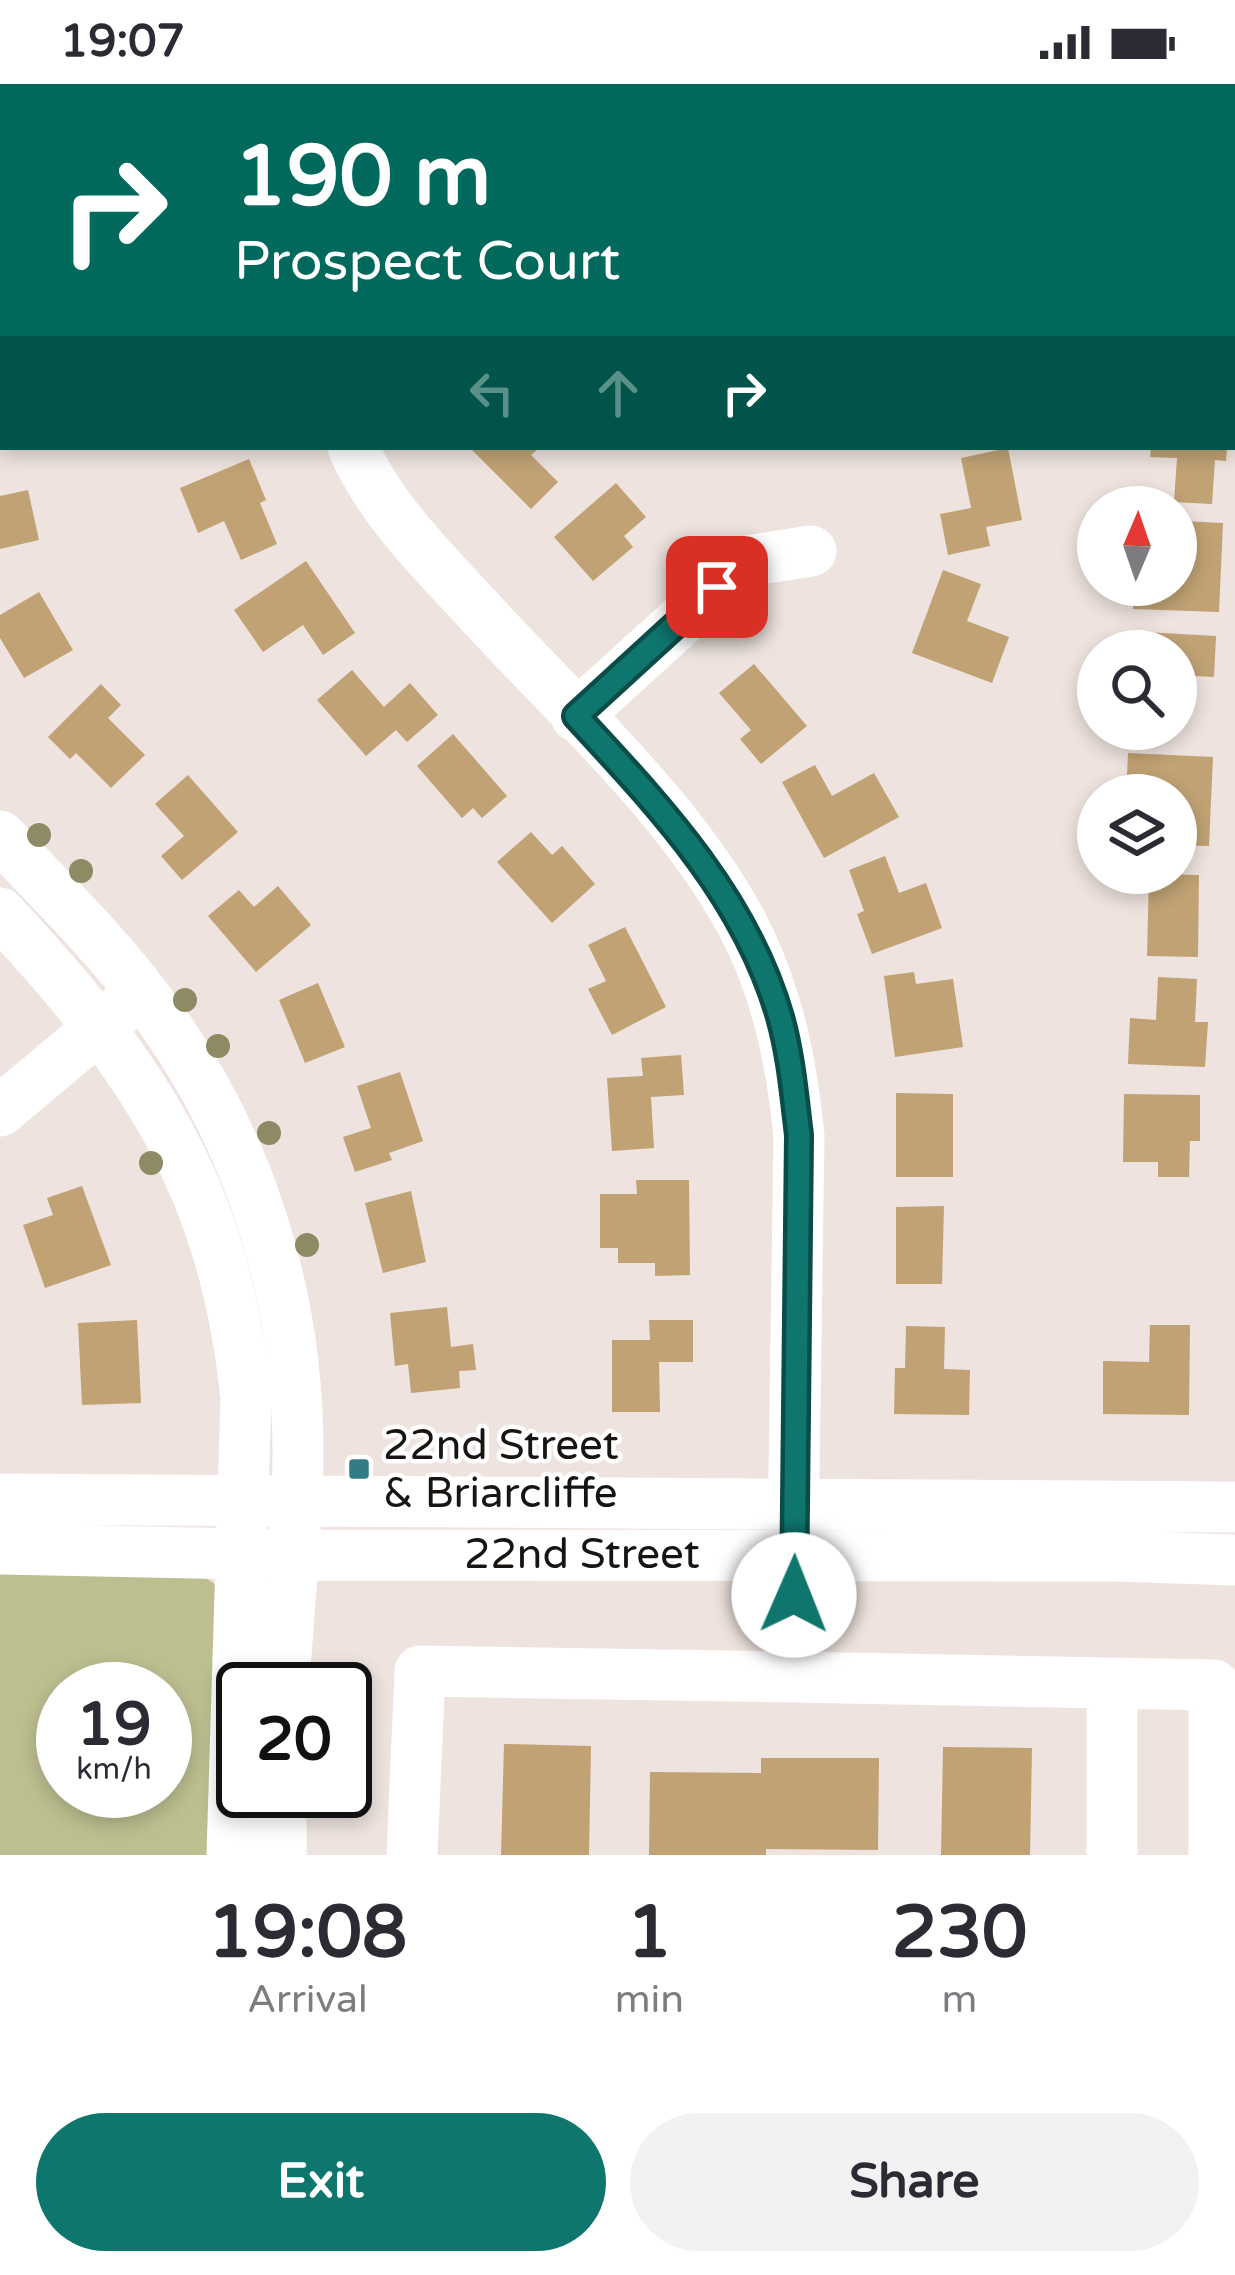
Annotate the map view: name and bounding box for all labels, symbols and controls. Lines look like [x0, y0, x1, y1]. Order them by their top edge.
text: 19:07 [60, 15, 185, 69]
text: 190 m [234, 127, 491, 228]
icon: right [36, 132, 192, 288]
text: Prospect Court [234, 229, 620, 294]
icon: left [459, 360, 525, 426]
icon: ahead [585, 360, 651, 426]
icon: right [711, 360, 777, 426]
north arrow [1077, 486, 1197, 606]
map controls [1077, 486, 1197, 894]
pin [666, 536, 768, 638]
icon: arrive [684, 554, 750, 620]
button: search [1077, 630, 1197, 750]
button: layers [1077, 774, 1197, 894]
place label: 22nd Street & Briarcliffe [383, 1420, 619, 1519]
marker: 22nd Street & Briarcliffe [346, 1456, 372, 1482]
street label: 22nd Street [464, 1529, 700, 1580]
position arrow [731, 1532, 857, 1658]
speed limit sign: 20 [216, 1662, 372, 1818]
text: 19 [76, 1689, 152, 1761]
text: km/h [76, 1751, 152, 1788]
text: 19:08 [208, 1890, 407, 1977]
text: 1 [627, 1890, 672, 1977]
text: 230 [892, 1890, 1027, 1977]
text: Arrival [247, 1976, 368, 2023]
text: min [615, 1976, 684, 2023]
text: m [942, 1976, 977, 2023]
button: Exit [36, 2113, 606, 2251]
button: Share [630, 2113, 1199, 2251]

